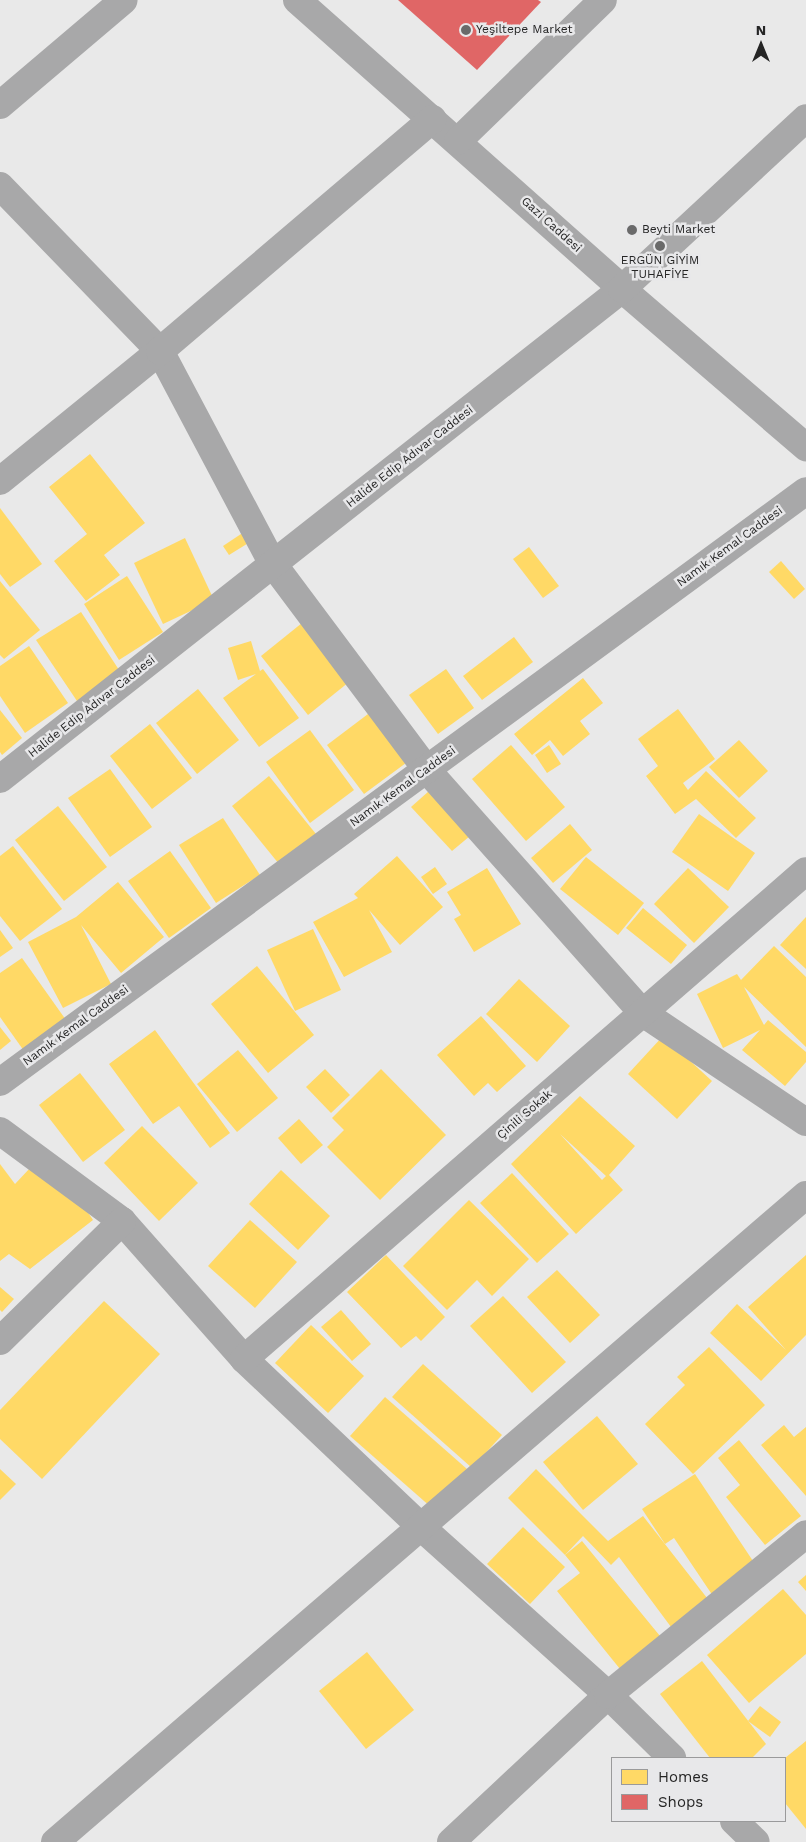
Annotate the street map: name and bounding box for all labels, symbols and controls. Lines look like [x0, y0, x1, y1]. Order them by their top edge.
north arrow [736, 20, 786, 70]
text: N [756, 22, 766, 38]
place label: Yeşiltepe Market [476, 23, 573, 37]
marker: Yeşiltepe Market [460, 24, 472, 36]
street label: Gazi Caddesi [518, 194, 584, 256]
place label: Beyti Market [642, 223, 715, 237]
marker: Beyti Market [626, 224, 638, 236]
marker: ERGÜN GİYİM TUHAFİYE [654, 240, 666, 252]
place label: ERGÜN GİYİM TUHAFİYE [621, 254, 699, 282]
street label: Halide Edip Adıvar Caddesi [343, 403, 477, 511]
street label: Namık Kemal Caddesi [674, 504, 786, 590]
street label: Halide Edip Adıvar Caddesi [25, 653, 159, 761]
street label: Namık Kemal Caddesi [347, 744, 459, 830]
street label: Namık Kemal Caddesi [20, 983, 132, 1069]
street label: Çinili Sokak [495, 1087, 555, 1143]
legend [611, 1757, 786, 1822]
text: Homes [658, 1768, 709, 1786]
text: Shops [658, 1793, 703, 1811]

